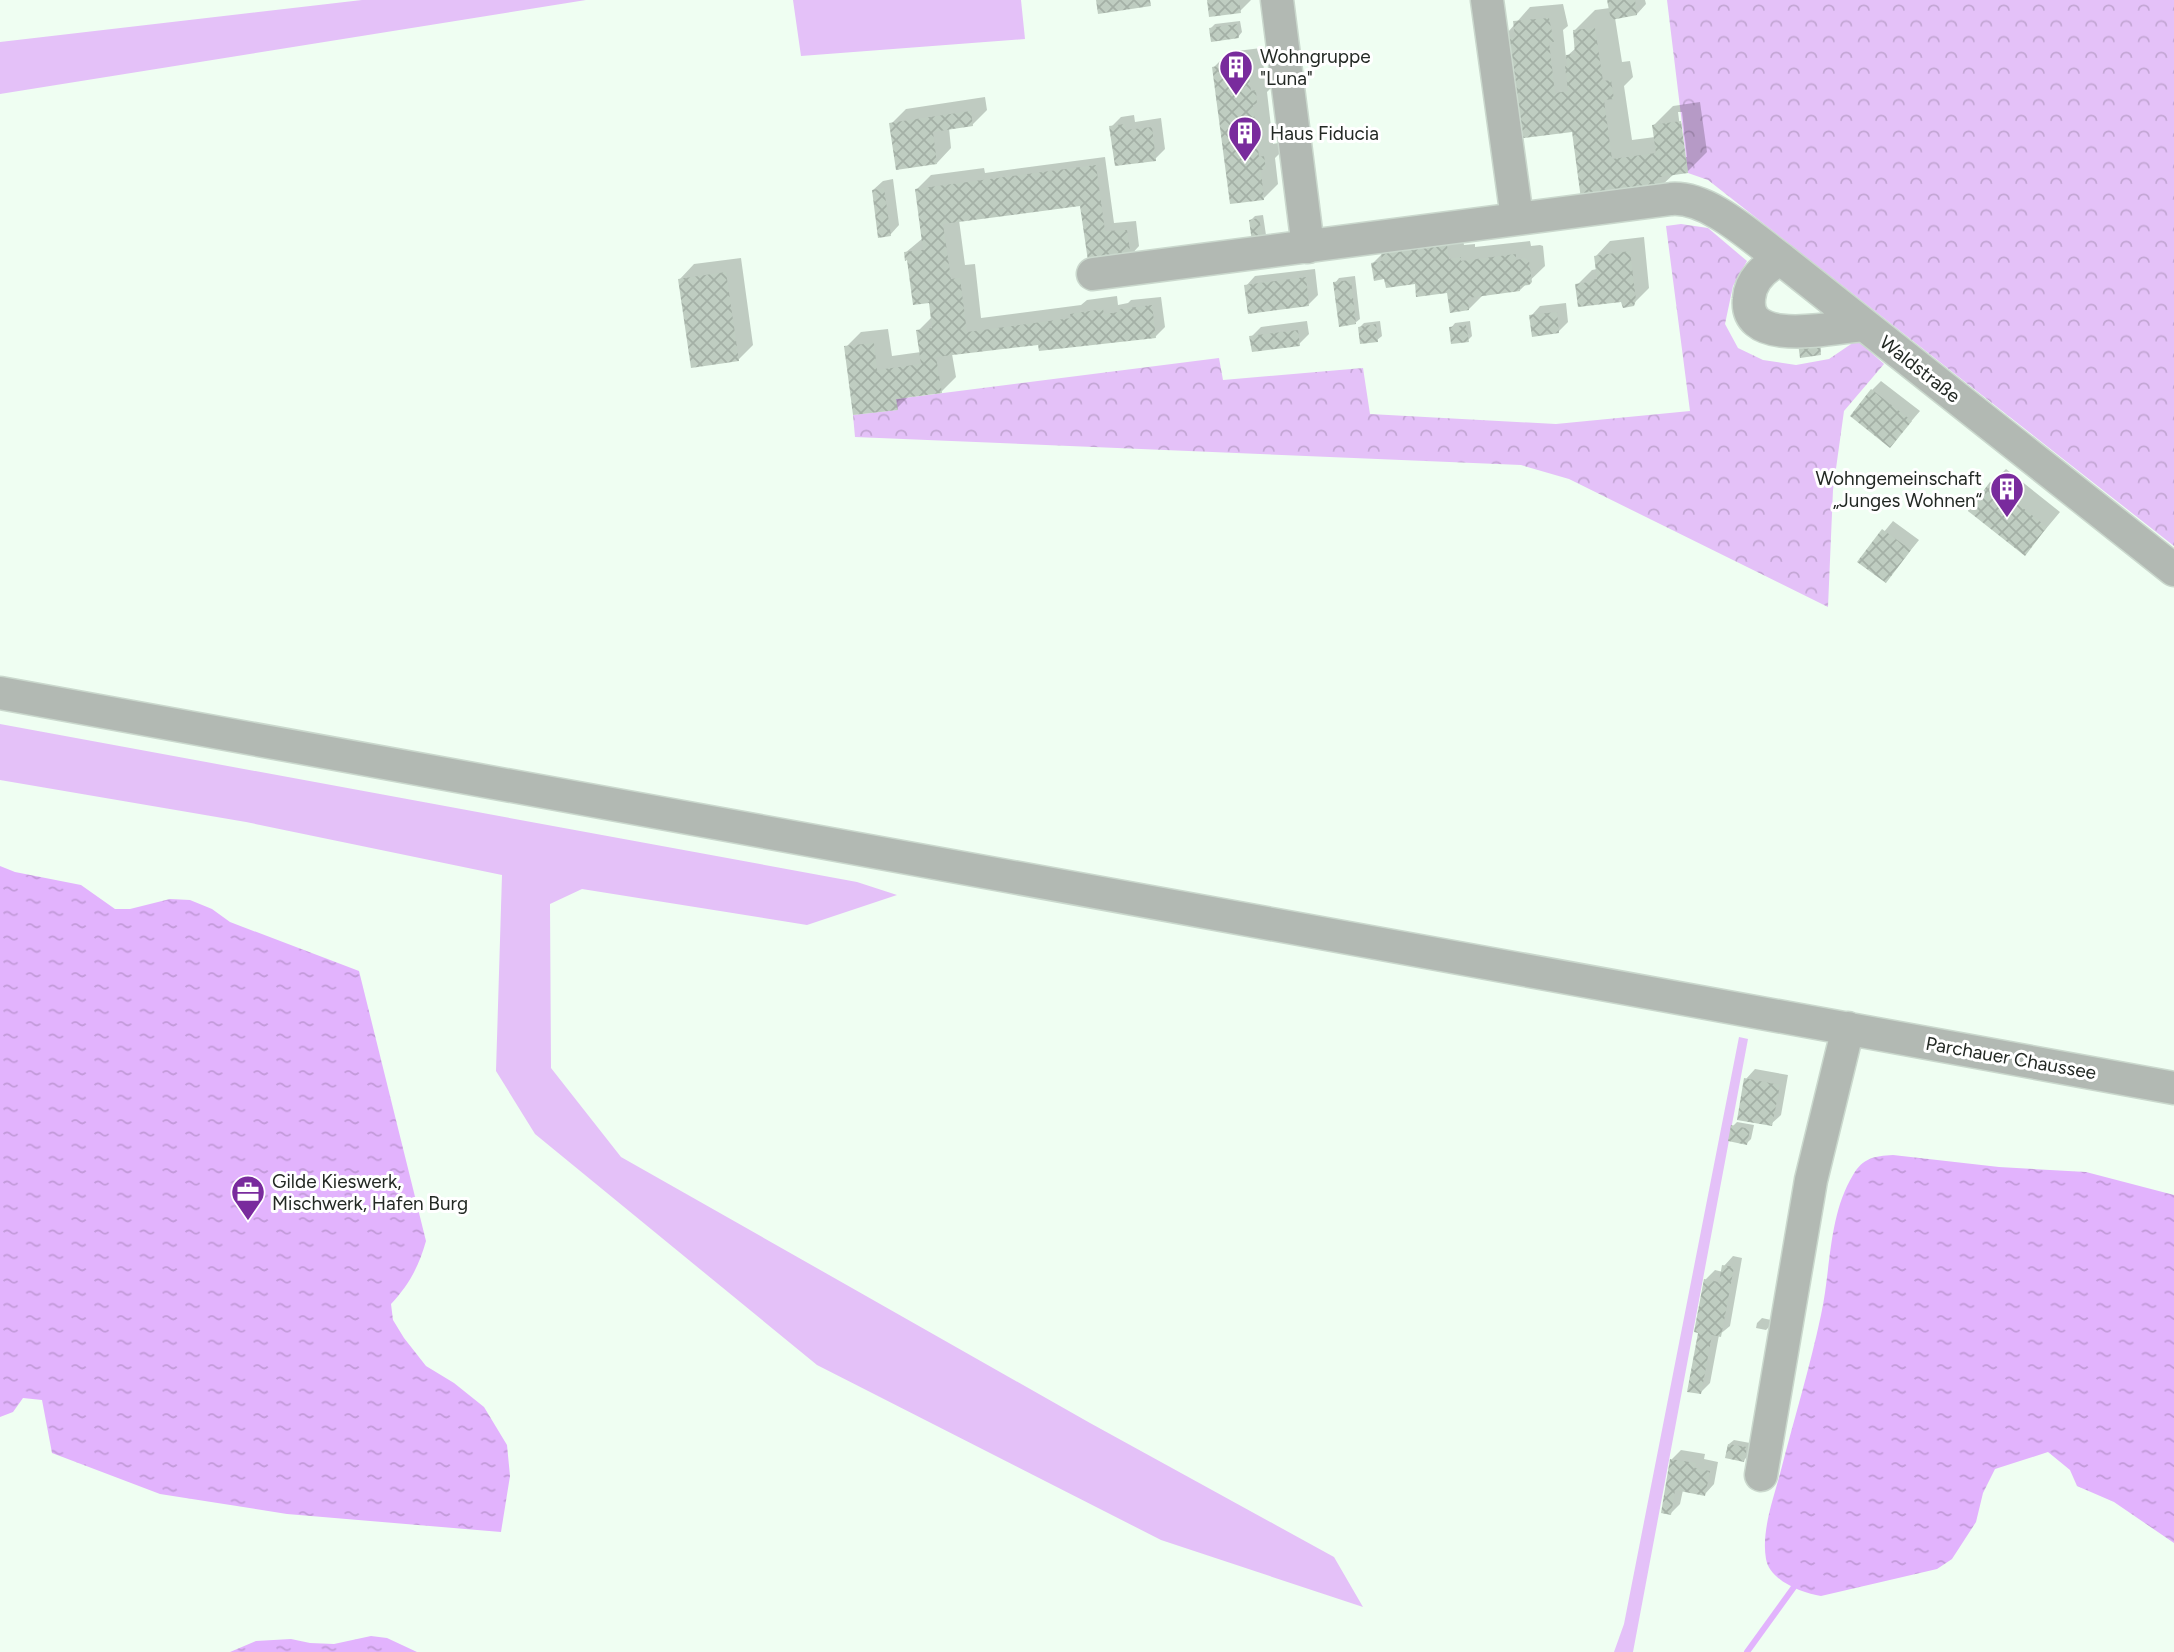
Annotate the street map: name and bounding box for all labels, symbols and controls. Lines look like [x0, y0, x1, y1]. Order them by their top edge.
place label: Wohngruppe "Luna" [1260, 45, 1371, 90]
building icon: Wohngruppe "Luna" [1217, 48, 1255, 97]
building icon: Haus Fiducia [1226, 114, 1264, 163]
place label: Haus Fiducia [1270, 122, 1379, 145]
street label: Waldstraße [1875, 330, 1965, 408]
place label: Wohngemeinschaft „Junges Wohnen“ [1816, 467, 1982, 512]
building icon: Wohngemeinschaft „Junges Wohnen“ [1988, 470, 2026, 519]
street label: Parchauer Chaussee [1924, 1032, 2098, 1084]
place label: Gilde Kieswerk, Mischwerk, Hafen Burg [272, 1170, 468, 1215]
office icon: Gilde Kieswerk, Mischwerk, Hafen Burg [229, 1173, 267, 1222]

